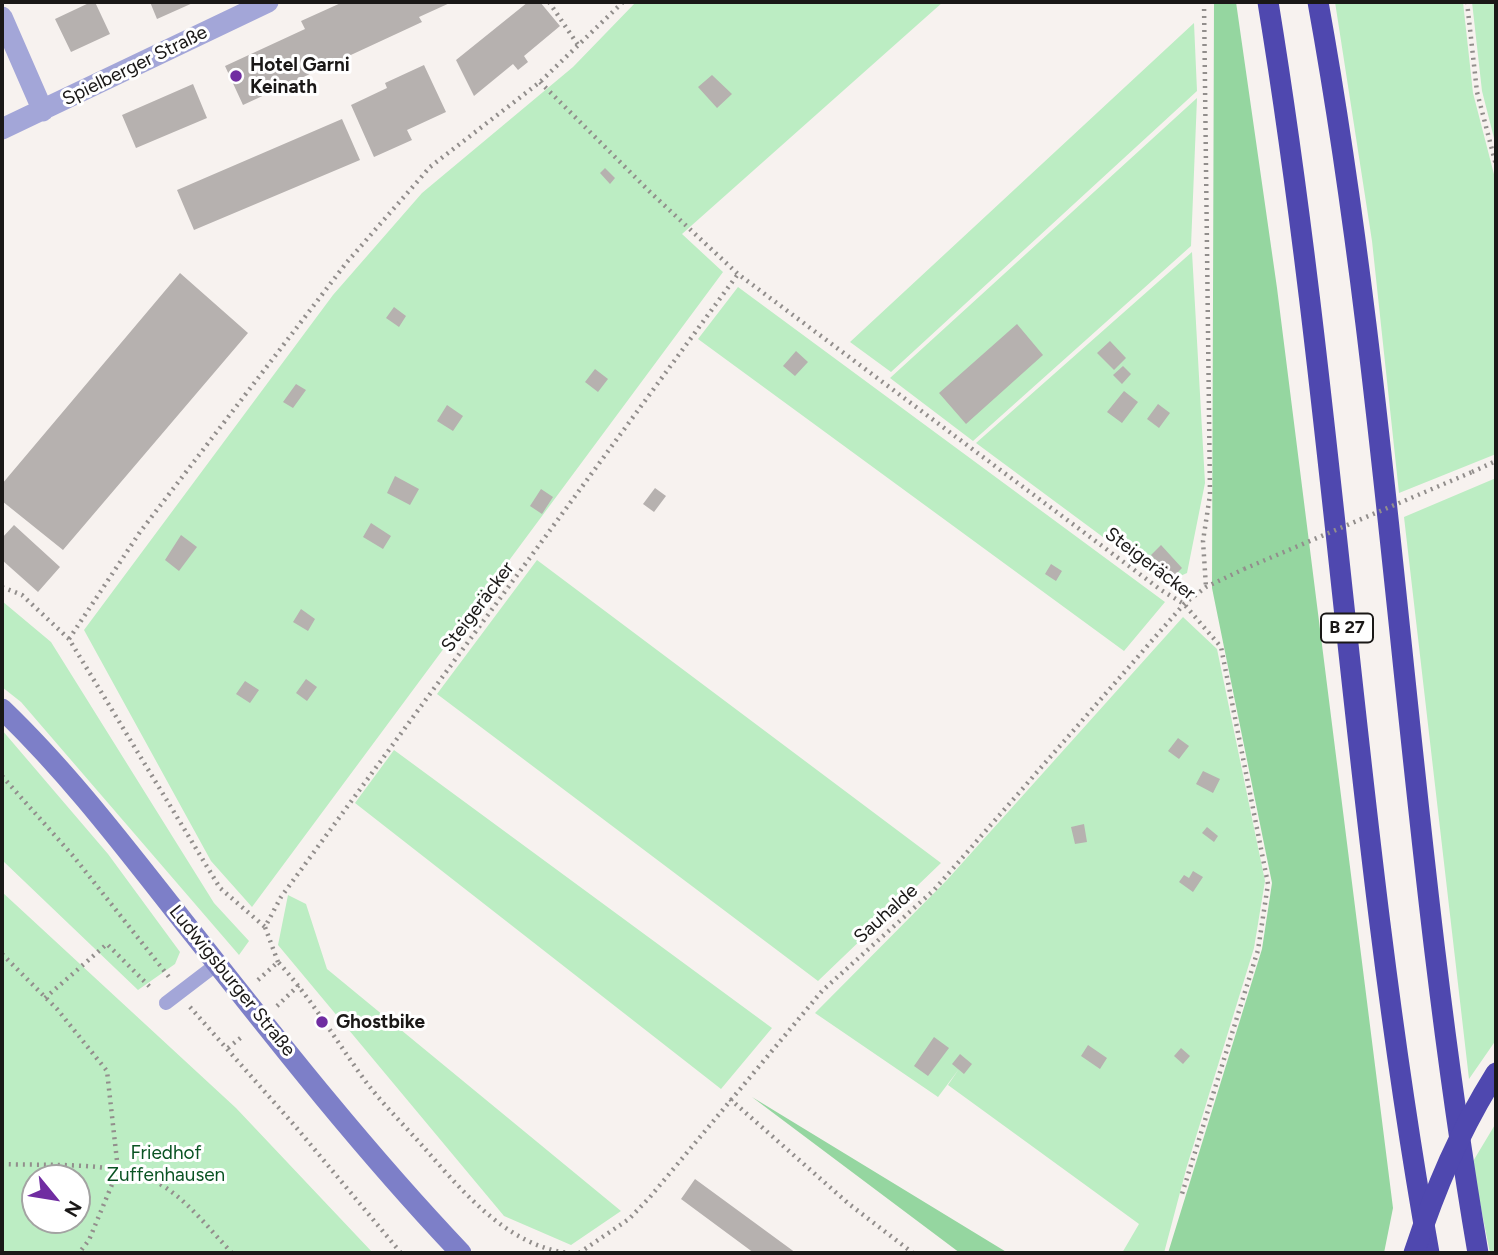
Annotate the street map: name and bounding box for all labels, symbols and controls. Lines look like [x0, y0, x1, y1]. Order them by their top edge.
street label: Spielberger Straße [59, 21, 211, 111]
place label: Hotel Garni Keinath [250, 54, 350, 98]
marker: Hotel Garni Keinath [228, 68, 244, 84]
street label: Steigeräcker [1100, 523, 1200, 605]
street label: Steigeräcker [437, 557, 519, 657]
road number: B 27 [1321, 614, 1373, 642]
street label: Sauhalde [849, 879, 923, 949]
street label: Ludwigsburger Straße [164, 901, 300, 1061]
place label: Ghostbike [336, 1011, 425, 1033]
marker: Ghostbike [314, 1014, 330, 1030]
park label: Friedhof Zuffenhausen [107, 1142, 225, 1186]
north arrow [21, 1164, 91, 1234]
text: N [59, 1197, 87, 1221]

